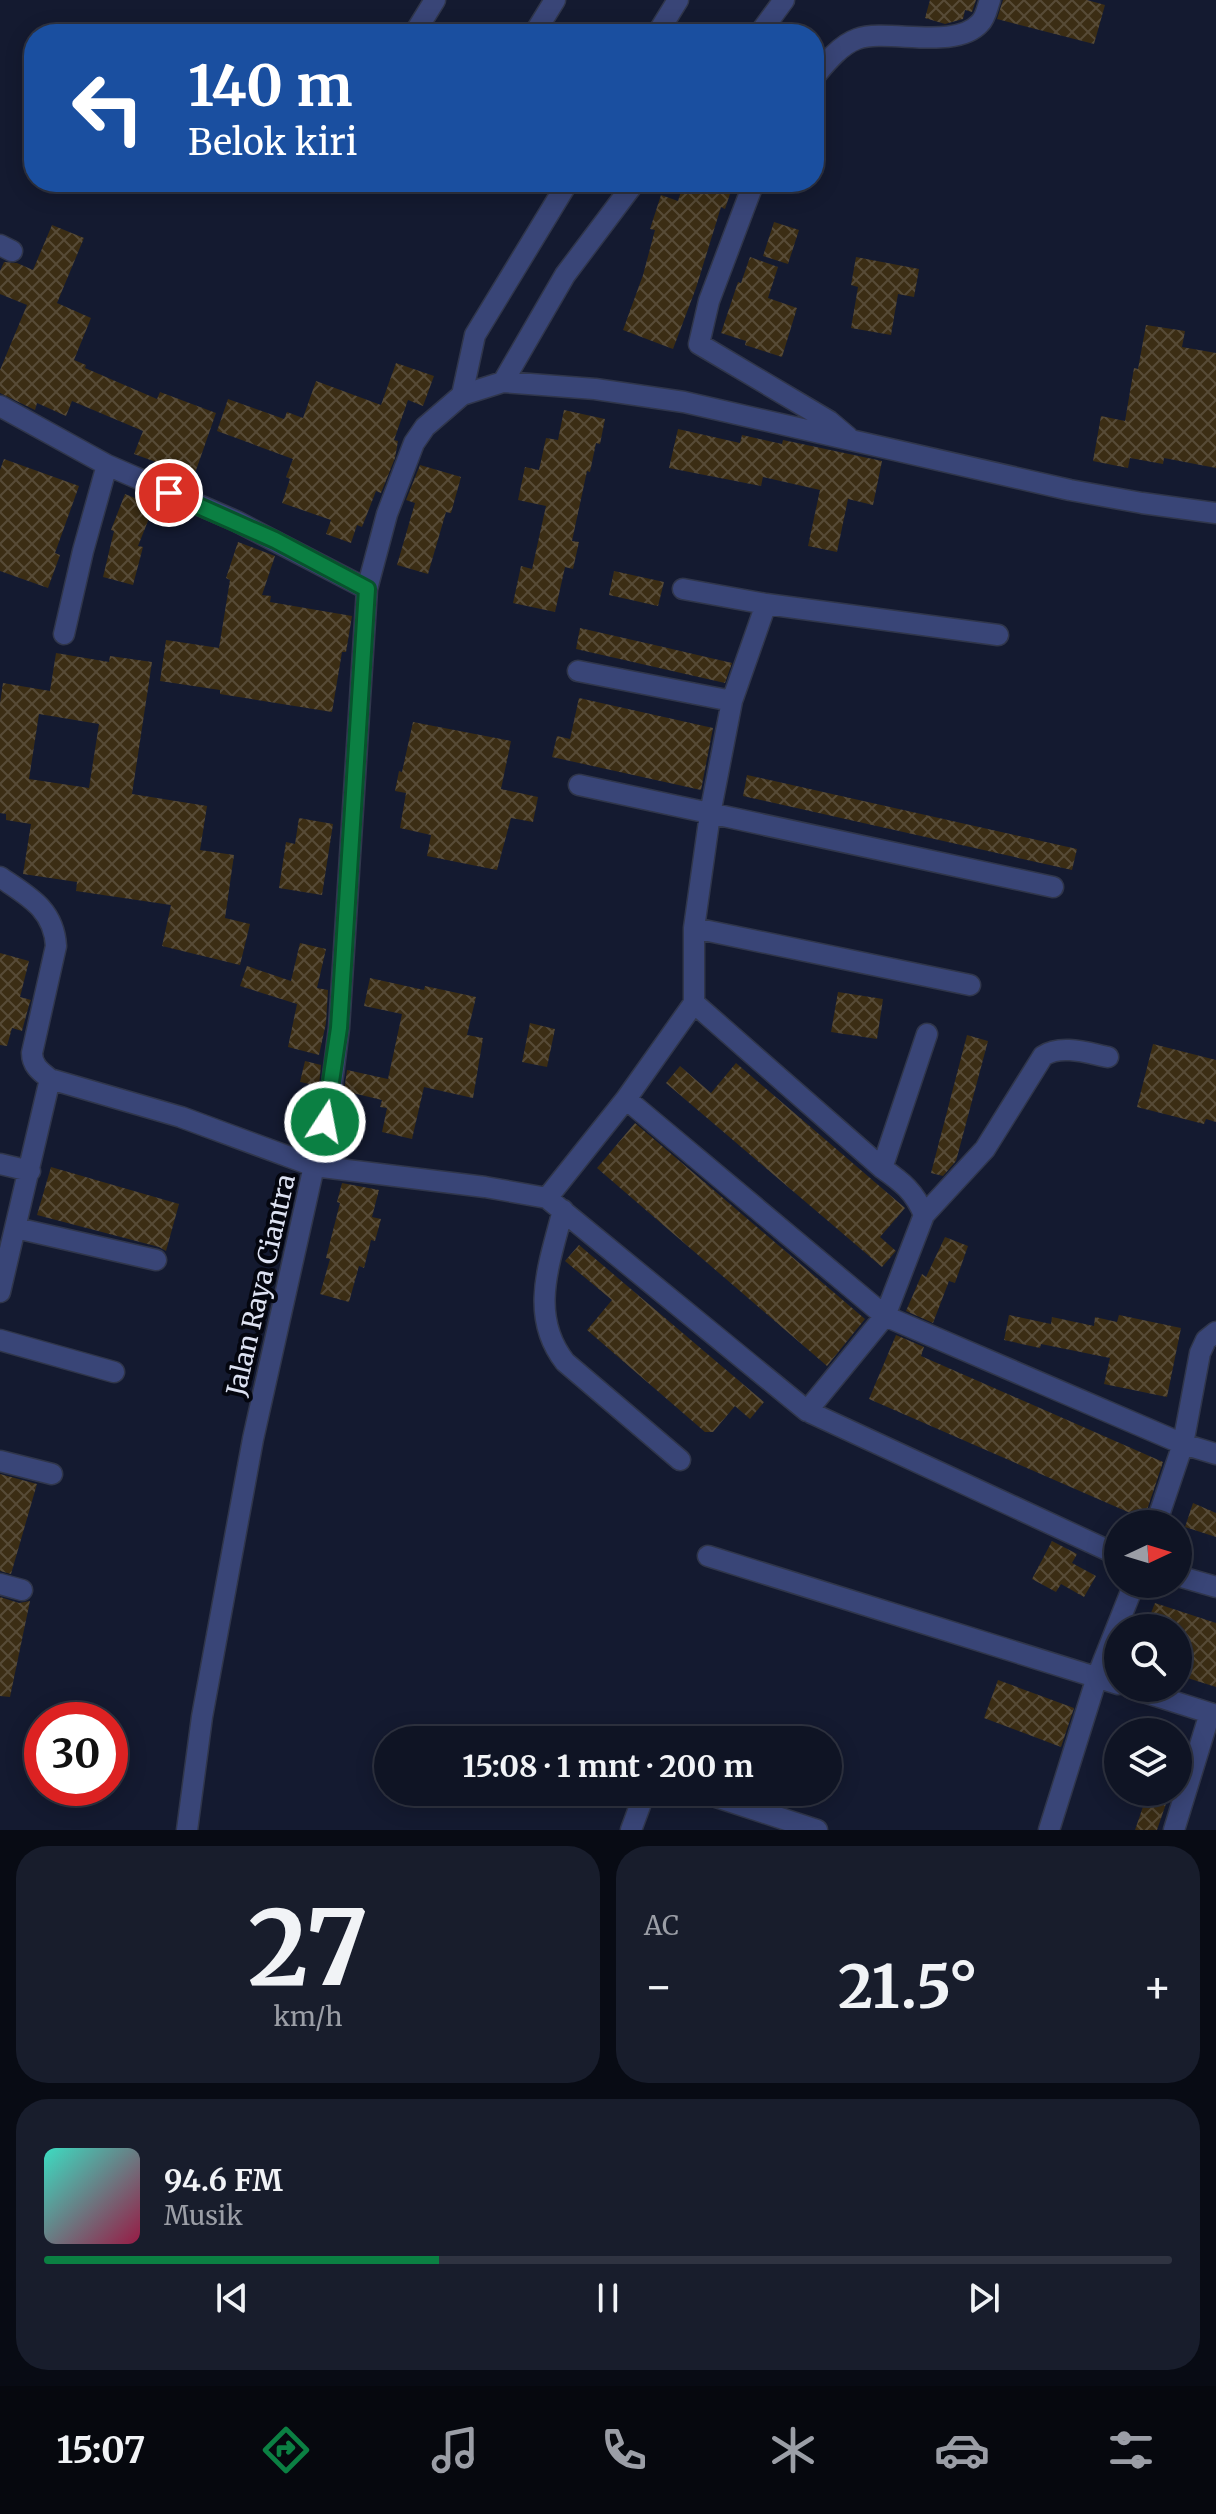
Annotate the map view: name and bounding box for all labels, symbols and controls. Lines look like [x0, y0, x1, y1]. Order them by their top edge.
text: 140 m [188, 51, 353, 121]
icon: left [56, 56, 160, 160]
text: Belok kiri [188, 120, 357, 165]
pin [135, 459, 203, 527]
icon: arrive [147, 471, 191, 515]
position arrow [283, 1080, 367, 1164]
street label: Jalan Raya Ciantra [219, 1171, 302, 1400]
north arrow [1104, 1510, 1192, 1598]
map controls [1104, 1510, 1192, 1806]
button: search [1104, 1614, 1192, 1702]
speed limit sign: 30 [24, 1702, 128, 1806]
button: layers [1104, 1718, 1192, 1806]
text: 15:08 · 1 mnt · 200 m [462, 1747, 754, 1785]
text: 27 [248, 1883, 368, 2013]
text: AC [644, 1909, 679, 1942]
text: 21.5° [838, 1949, 978, 2024]
text: − [644, 1959, 673, 2014]
text: + [1143, 1959, 1172, 2014]
text: km/h [274, 2000, 342, 2033]
text: 94.6 FM [164, 2161, 283, 2199]
text: Musik [164, 2199, 243, 2232]
icon: previous [210, 2276, 254, 2320]
icon: pause [586, 2276, 630, 2320]
icon: next [962, 2276, 1006, 2320]
icon: directions [258, 2422, 314, 2478]
icon: music [427, 2422, 483, 2478]
icon: phone [596, 2422, 652, 2478]
icon: climate [765, 2422, 821, 2478]
icon: car [934, 2422, 990, 2478]
icon: filters [1103, 2422, 1159, 2478]
text: 15:07 [57, 2428, 145, 2473]

